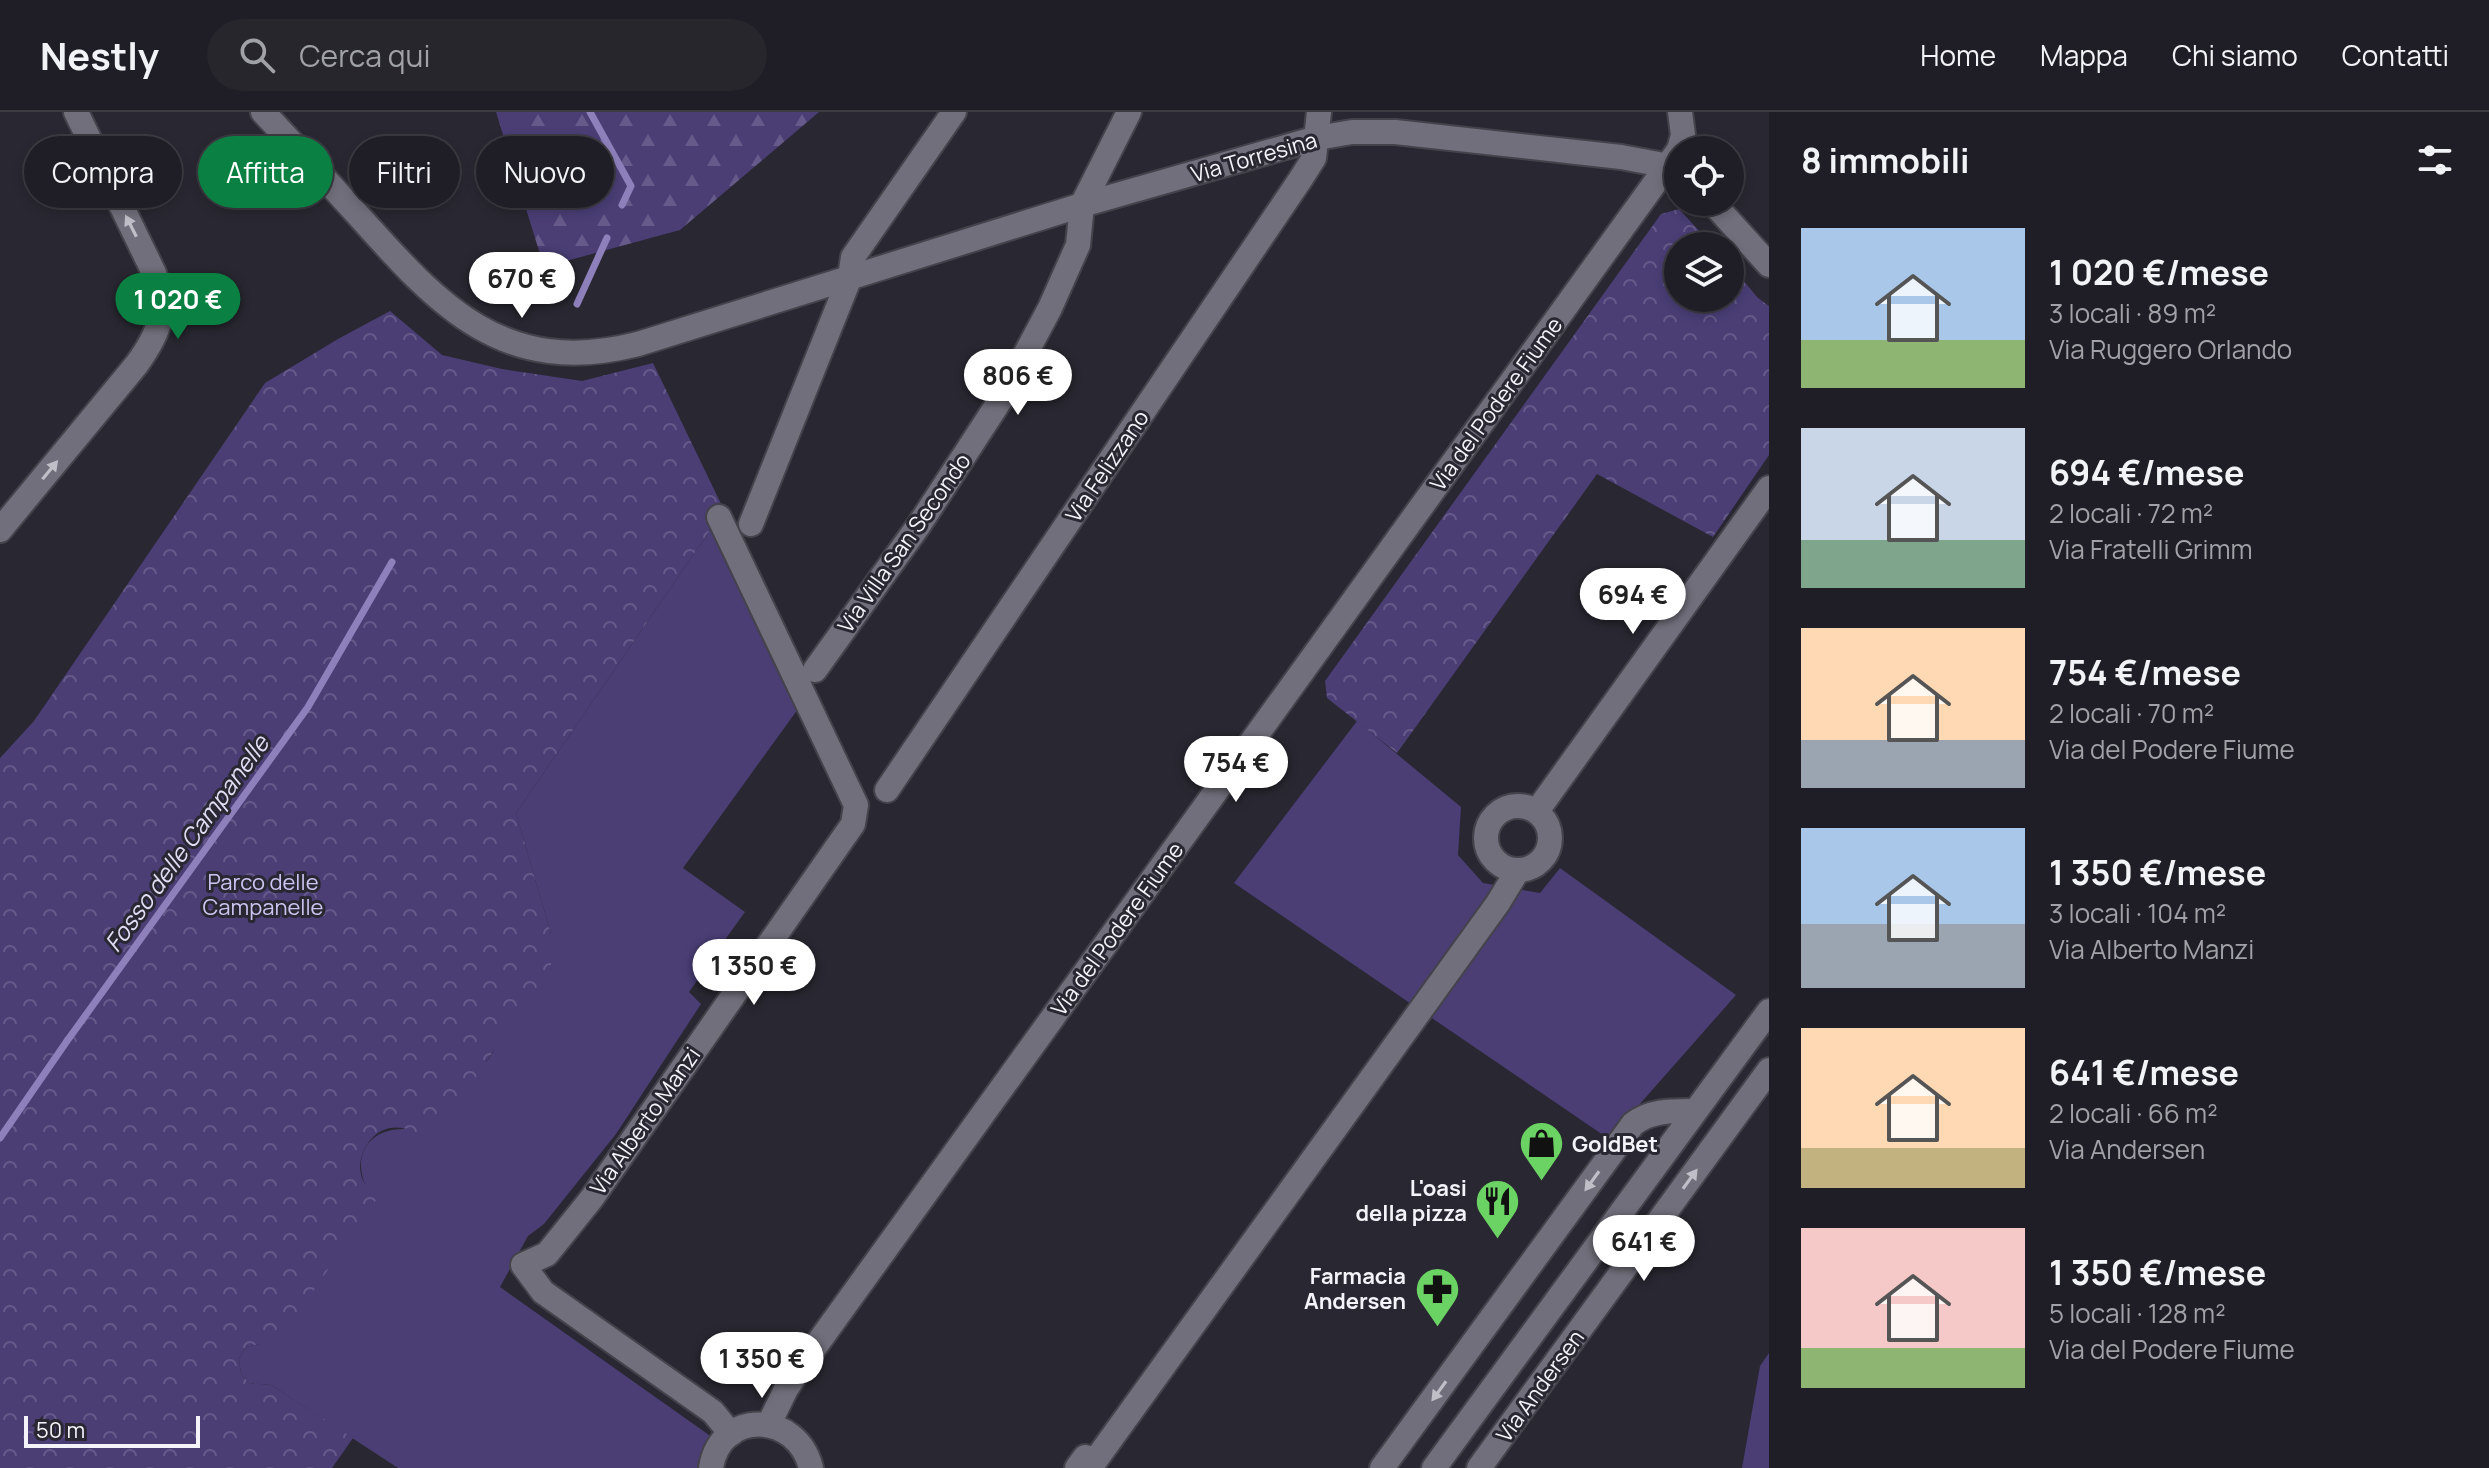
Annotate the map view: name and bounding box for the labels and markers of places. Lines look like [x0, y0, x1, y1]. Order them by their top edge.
pin: 670 € [466, 252, 578, 320]
pin: 1 020 € [104, 273, 252, 341]
pin: 806 € [962, 349, 1074, 417]
pin: 694 € [1577, 568, 1689, 636]
pin: 754 € [1180, 736, 1292, 804]
pin: 1 350 € [680, 939, 828, 1007]
shop icon: GoldBet [1517, 1120, 1565, 1183]
place label: GoldBet [1572, 1129, 1658, 1159]
place label: L'oasi della pizza [1356, 1173, 1467, 1228]
restaurant icon: L'oasi della pizza [1474, 1177, 1522, 1240]
pin: 641 € [1588, 1215, 1700, 1283]
place label: Farmacia Andersen [1304, 1261, 1406, 1316]
pharmacy icon: Farmacia Andersen [1413, 1265, 1461, 1328]
pin: 1 350 € [688, 1332, 836, 1400]

